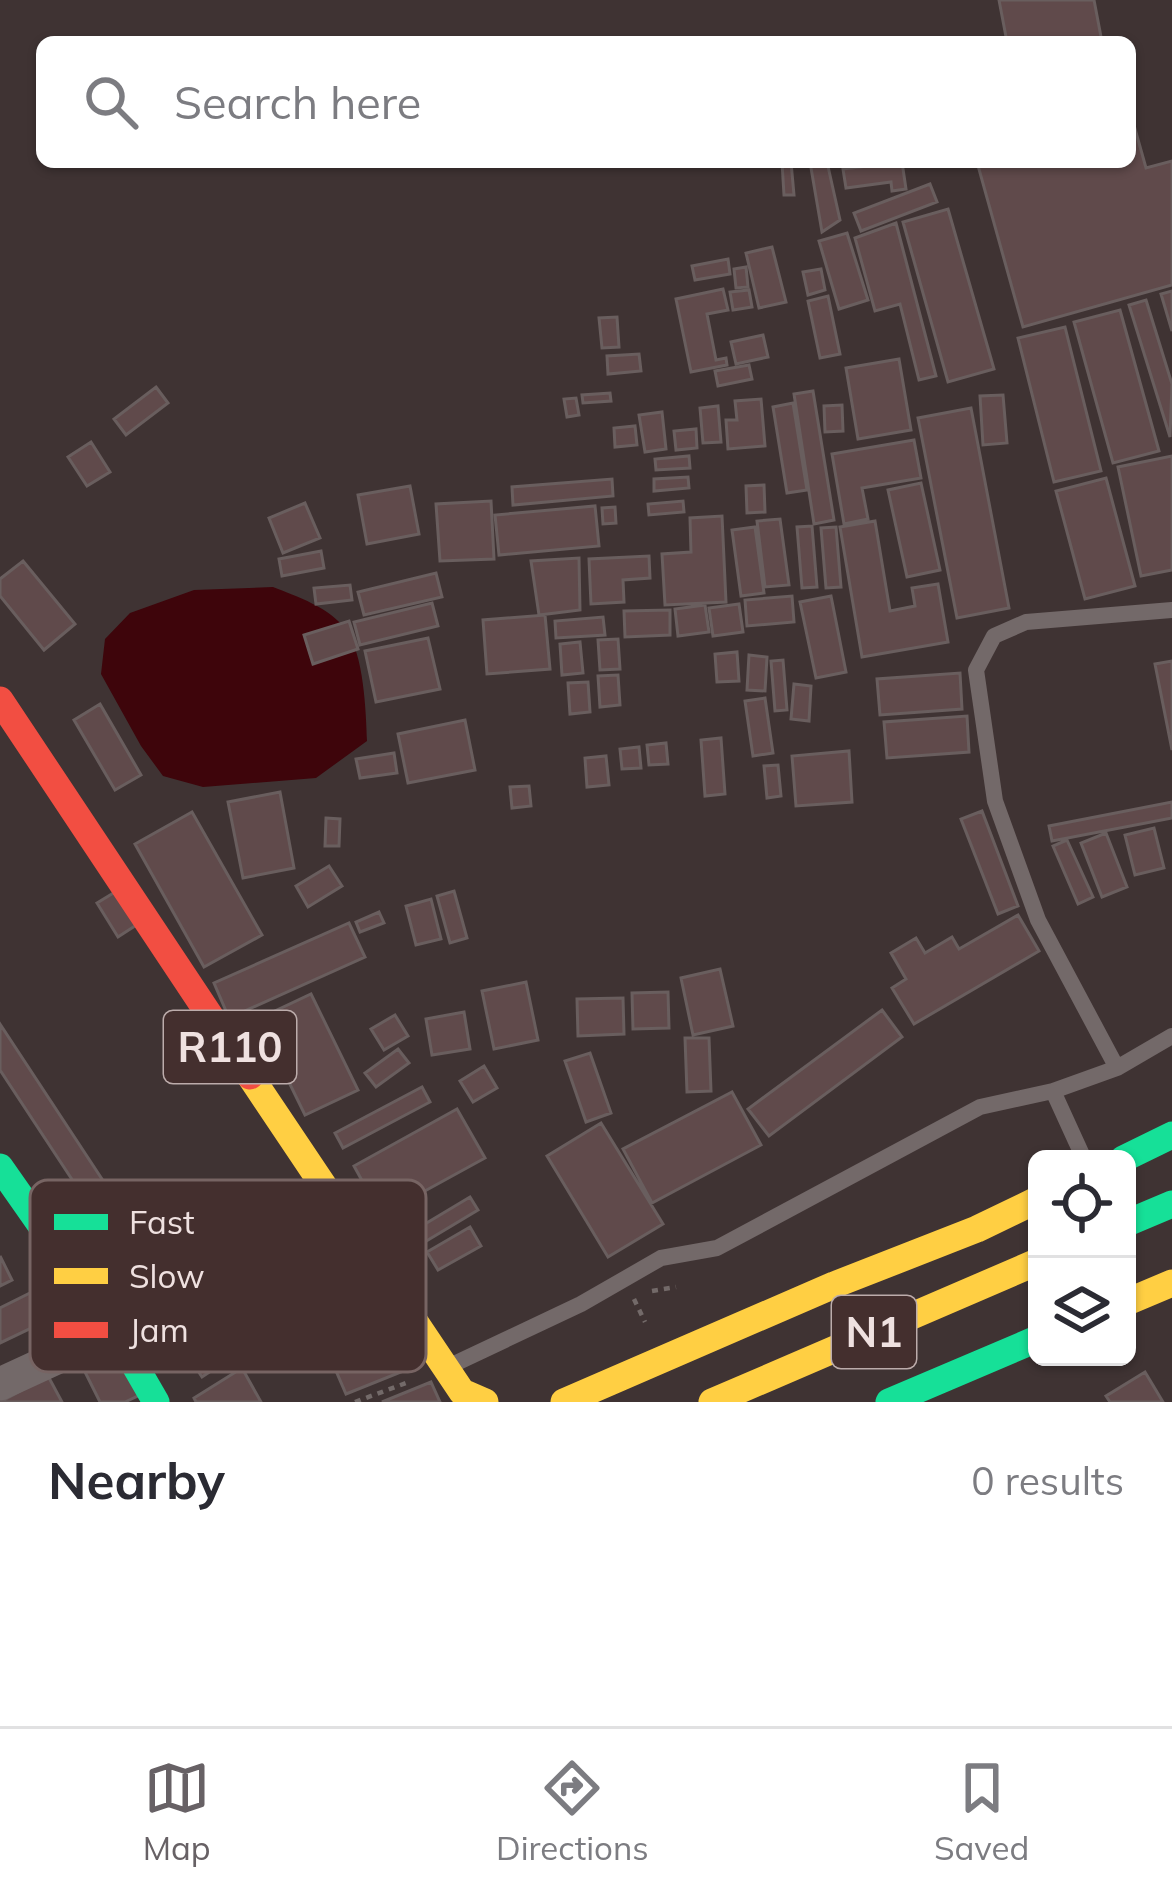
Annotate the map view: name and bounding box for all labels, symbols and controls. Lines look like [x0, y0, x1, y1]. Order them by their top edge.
search box [36, 36, 1136, 168]
icon: search [78, 69, 144, 135]
text: Search here [174, 74, 421, 130]
road number: R110 [164, 1011, 296, 1083]
map controls [1028, 1150, 1136, 1366]
button: locate [1028, 1150, 1136, 1258]
legend [30, 1180, 426, 1372]
text: Fast [129, 1201, 194, 1242]
text: Slow [129, 1255, 205, 1296]
button: layers [1028, 1258, 1136, 1366]
road number: N1 [832, 1296, 916, 1368]
text: Jam [129, 1309, 189, 1350]
text: Nearby [48, 1448, 225, 1512]
text: 0 results [971, 1456, 1124, 1505]
tab: Map [143, 1755, 211, 1868]
tab: Directions [496, 1755, 649, 1868]
tab: Saved [934, 1755, 1029, 1868]

